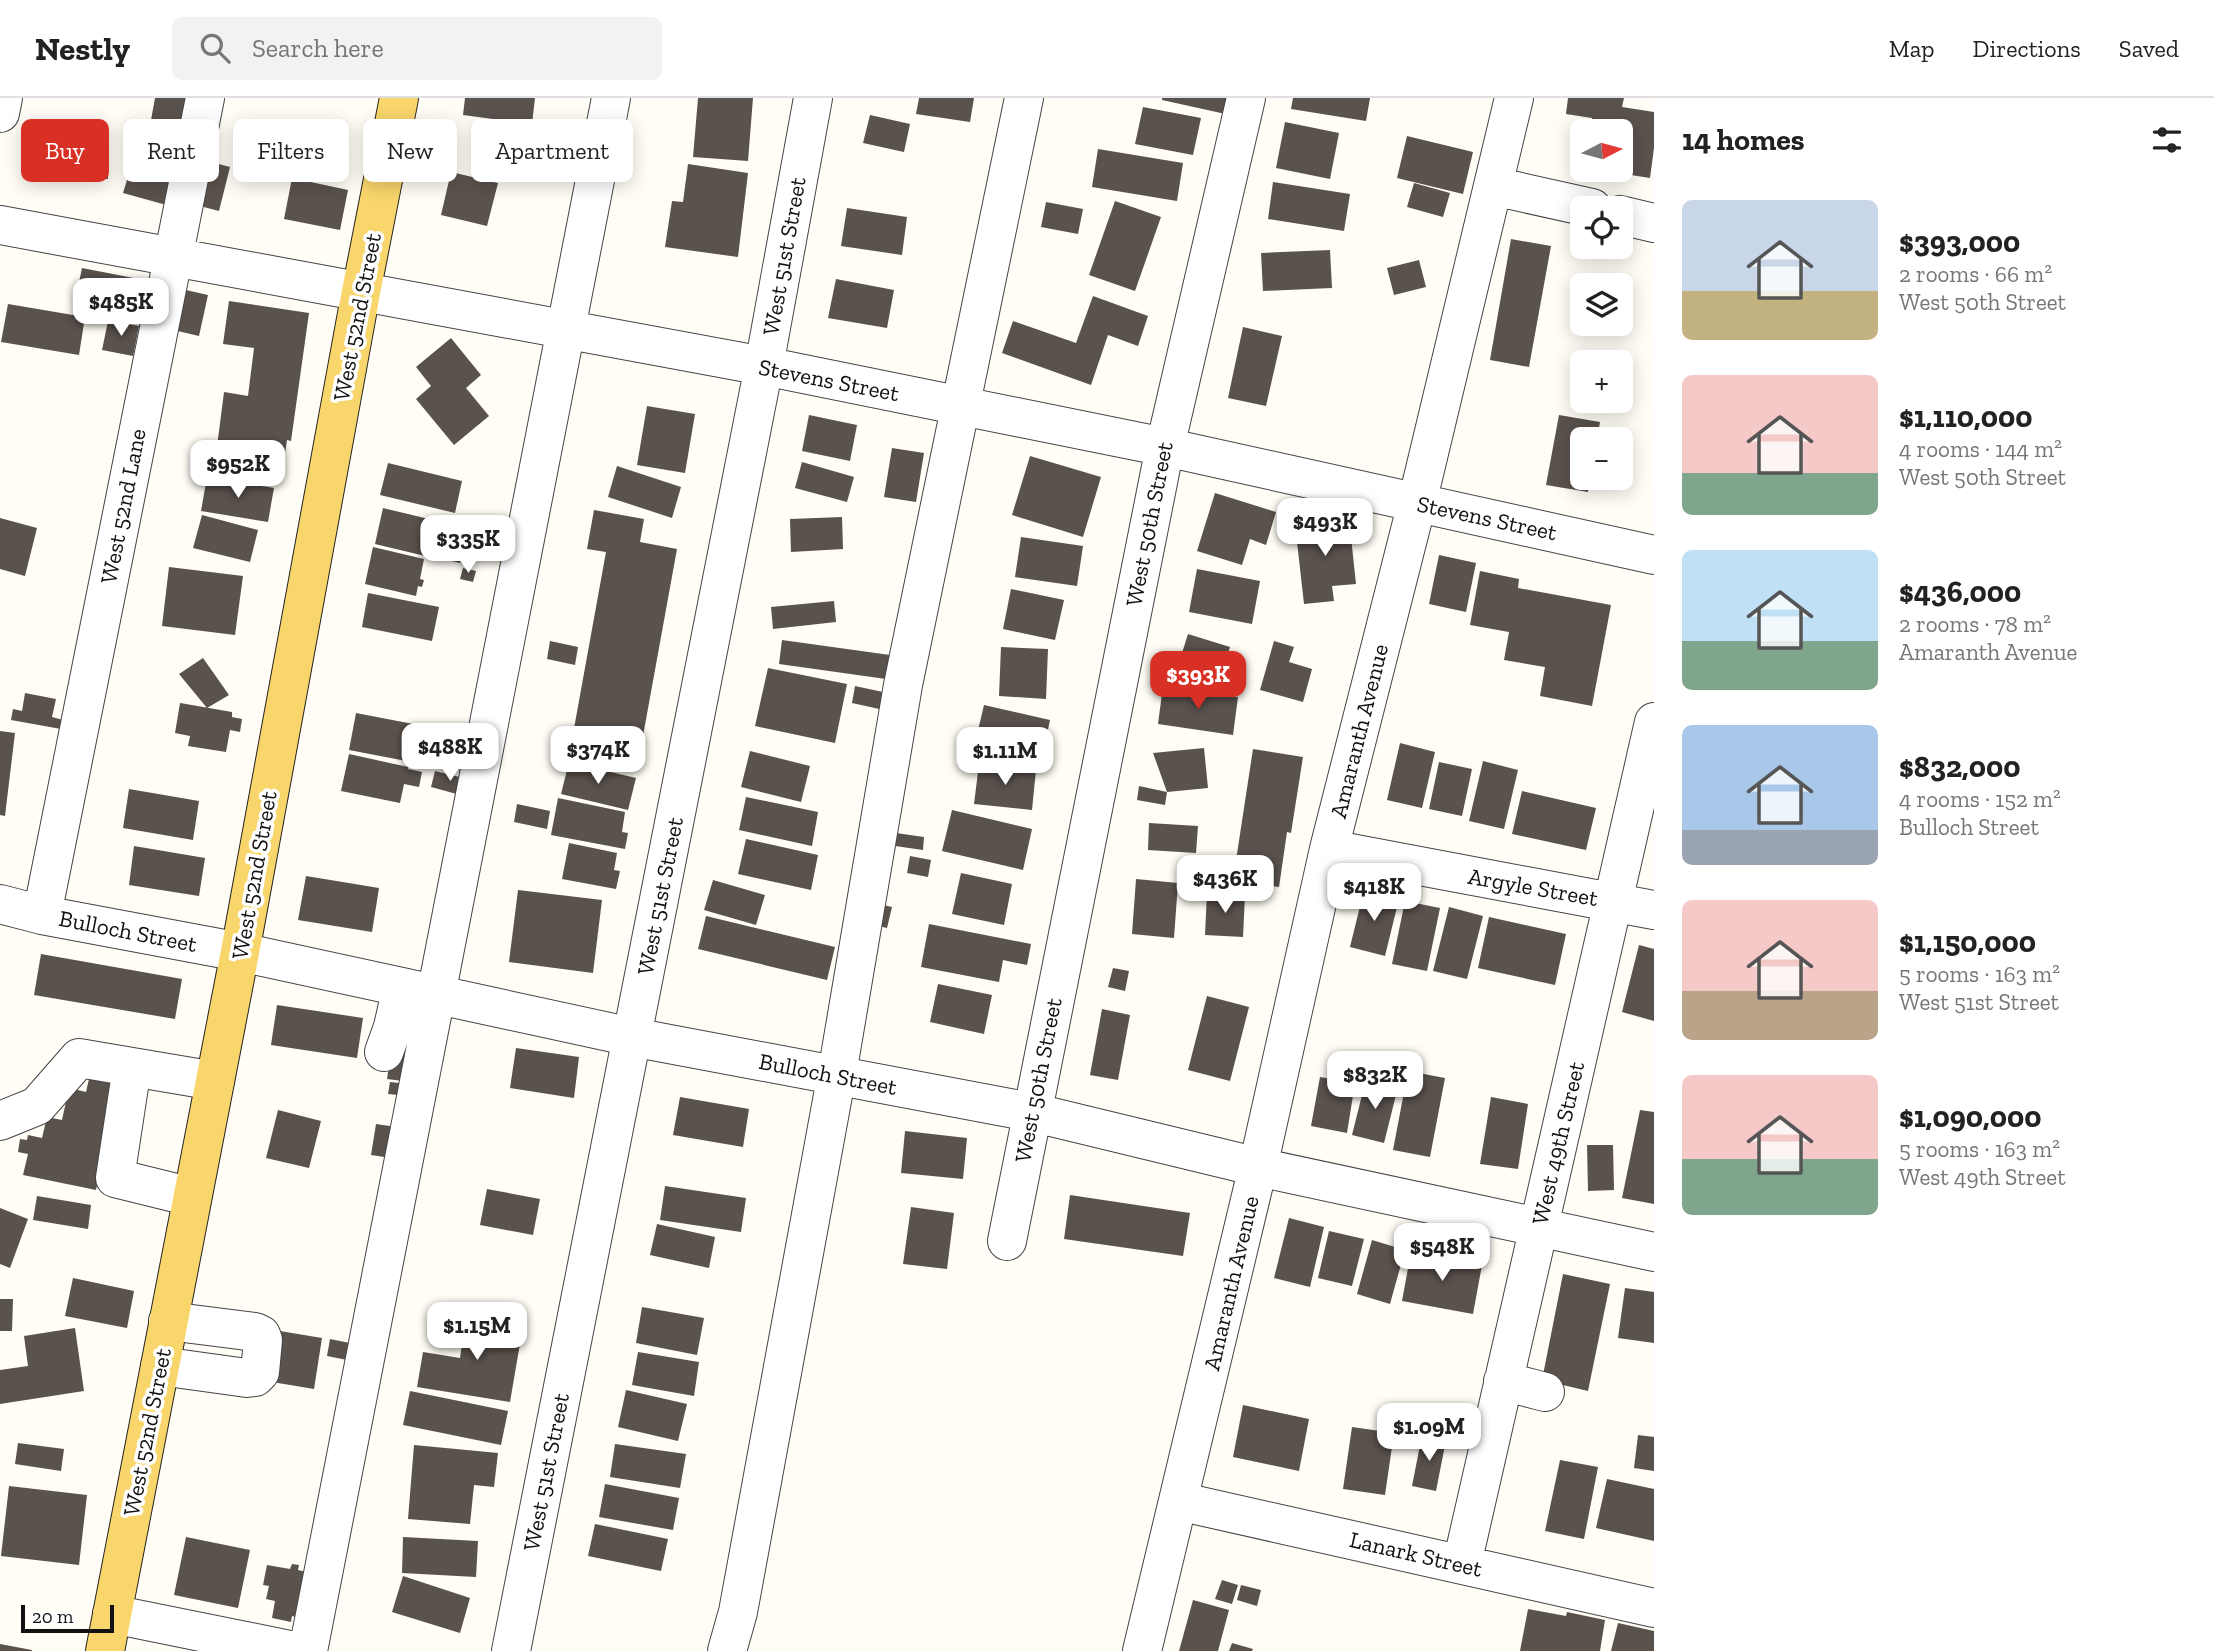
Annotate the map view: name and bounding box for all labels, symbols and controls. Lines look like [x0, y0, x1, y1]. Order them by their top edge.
search box [172, 17, 662, 80]
text: Nestly [35, 29, 130, 68]
icon: search [196, 29, 234, 67]
text: Search here [252, 32, 384, 64]
text: Map [1889, 34, 1935, 63]
text: Directions [1973, 34, 2081, 63]
text: Saved [2119, 34, 2179, 63]
chip: Buy [21, 119, 109, 182]
chip: Rent [123, 119, 219, 182]
chip: Filters [233, 119, 349, 182]
chip: New [363, 119, 457, 182]
chip: Apartment [471, 119, 633, 182]
north arrow [1570, 119, 1633, 182]
map controls [1570, 119, 1633, 490]
icon: filters [2148, 121, 2186, 159]
text: 14 homes [1682, 122, 1805, 158]
street label: West 51st Street [756, 174, 812, 337]
button: locate [1570, 196, 1633, 259]
text: $393,000 [1899, 224, 2020, 260]
icon: home [1738, 228, 1822, 312]
street label: West 52nd Street [327, 230, 387, 403]
text: 2 rooms · 66 m² [1899, 260, 2052, 288]
button: layers [1570, 273, 1633, 336]
pin: $485K [72, 278, 170, 338]
text: $485K [89, 287, 153, 315]
text: West 50th Street [1899, 288, 2066, 316]
button: + [1570, 350, 1633, 413]
street label: Stevens Street [756, 353, 902, 407]
text: $1,110,000 [1899, 399, 2033, 435]
icon: home [1738, 403, 1822, 487]
street label: West 52nd Lane [94, 426, 152, 586]
button: − [1570, 427, 1633, 490]
text: 4 rooms · 144 m² [1899, 435, 2062, 463]
street label: West 50th Street [1119, 439, 1179, 609]
pin: $952K [189, 440, 287, 500]
text: $952K [206, 449, 270, 477]
text: West 50th Street [1899, 463, 2066, 491]
street label: Stevens Street [1414, 490, 1560, 547]
pin: $493K [1276, 498, 1374, 558]
text: $493K [1293, 507, 1357, 535]
pin: $335K [419, 516, 517, 575]
text: $335K [436, 524, 500, 552]
text: $436,000 [1899, 574, 2021, 610]
icon: home [1738, 578, 1822, 662]
text: 2 rooms · 78 m² [1899, 610, 2051, 638]
text: Amaranth Avenue [1899, 638, 2077, 666]
street label: Amaranth Avenue [1324, 641, 1394, 821]
pin: $393K [1149, 652, 1247, 711]
text: $393K [1166, 660, 1230, 688]
pin: $488K [401, 724, 499, 783]
pin: $374K [549, 726, 647, 786]
pin: $1.11M [948, 728, 1062, 787]
text: $488K [418, 732, 482, 760]
text: $374K [566, 735, 630, 763]
text: $1.11M [972, 736, 1038, 764]
text: $832,000 [1899, 749, 2021, 785]
icon: home [1738, 753, 1822, 837]
text: 4 rooms · 152 m² [1899, 785, 2061, 813]
street label: West 52nd Street [225, 788, 283, 961]
text: Bulloch Street [1899, 813, 2039, 841]
street label: West 51st Street [631, 814, 689, 977]
pin: $436K [1176, 856, 1274, 915]
street label: Argyle Street [1466, 862, 1601, 912]
text: $436K [1193, 864, 1257, 892]
pin: $418K [1325, 864, 1423, 923]
text: $418K [1343, 872, 1405, 900]
street label: Bulloch Street [57, 904, 200, 958]
text: $1,150,000 [1899, 924, 2036, 960]
icon: home [1738, 928, 1822, 1012]
text: 5 rooms · 163 m² [1899, 960, 2060, 988]
text: West 51st Street [1899, 988, 2059, 1016]
street label: West 50th Street [1008, 995, 1068, 1165]
street label: Bulloch Street [757, 1047, 900, 1101]
pin: $832K [1326, 1052, 1424, 1111]
street label: West 49th Street [1526, 1058, 1590, 1227]
text: $832K [1343, 1060, 1407, 1088]
text: $1,090,000 [1899, 1099, 2042, 1135]
icon: home [1738, 1103, 1822, 1187]
text: 5 rooms · 163 m² [1899, 1135, 2060, 1163]
text: West 49th Street [1899, 1163, 2066, 1191]
street label: Amaranth Avenue [1197, 1193, 1265, 1373]
pin: $548K [1393, 1224, 1491, 1283]
text: $548K [1410, 1232, 1474, 1260]
pin: $1.15M [420, 1302, 534, 1362]
text: $1.15M [443, 1311, 511, 1339]
street label: West 52nd Street [117, 1345, 177, 1518]
street label: West 51st Street [517, 1390, 575, 1553]
pin: $1.09M [1372, 1404, 1486, 1463]
text: $1.09M [1393, 1412, 1465, 1440]
street label: Lanark Street [1347, 1525, 1485, 1583]
scale bar [21, 1602, 114, 1634]
text: 20 m [32, 1605, 73, 1628]

